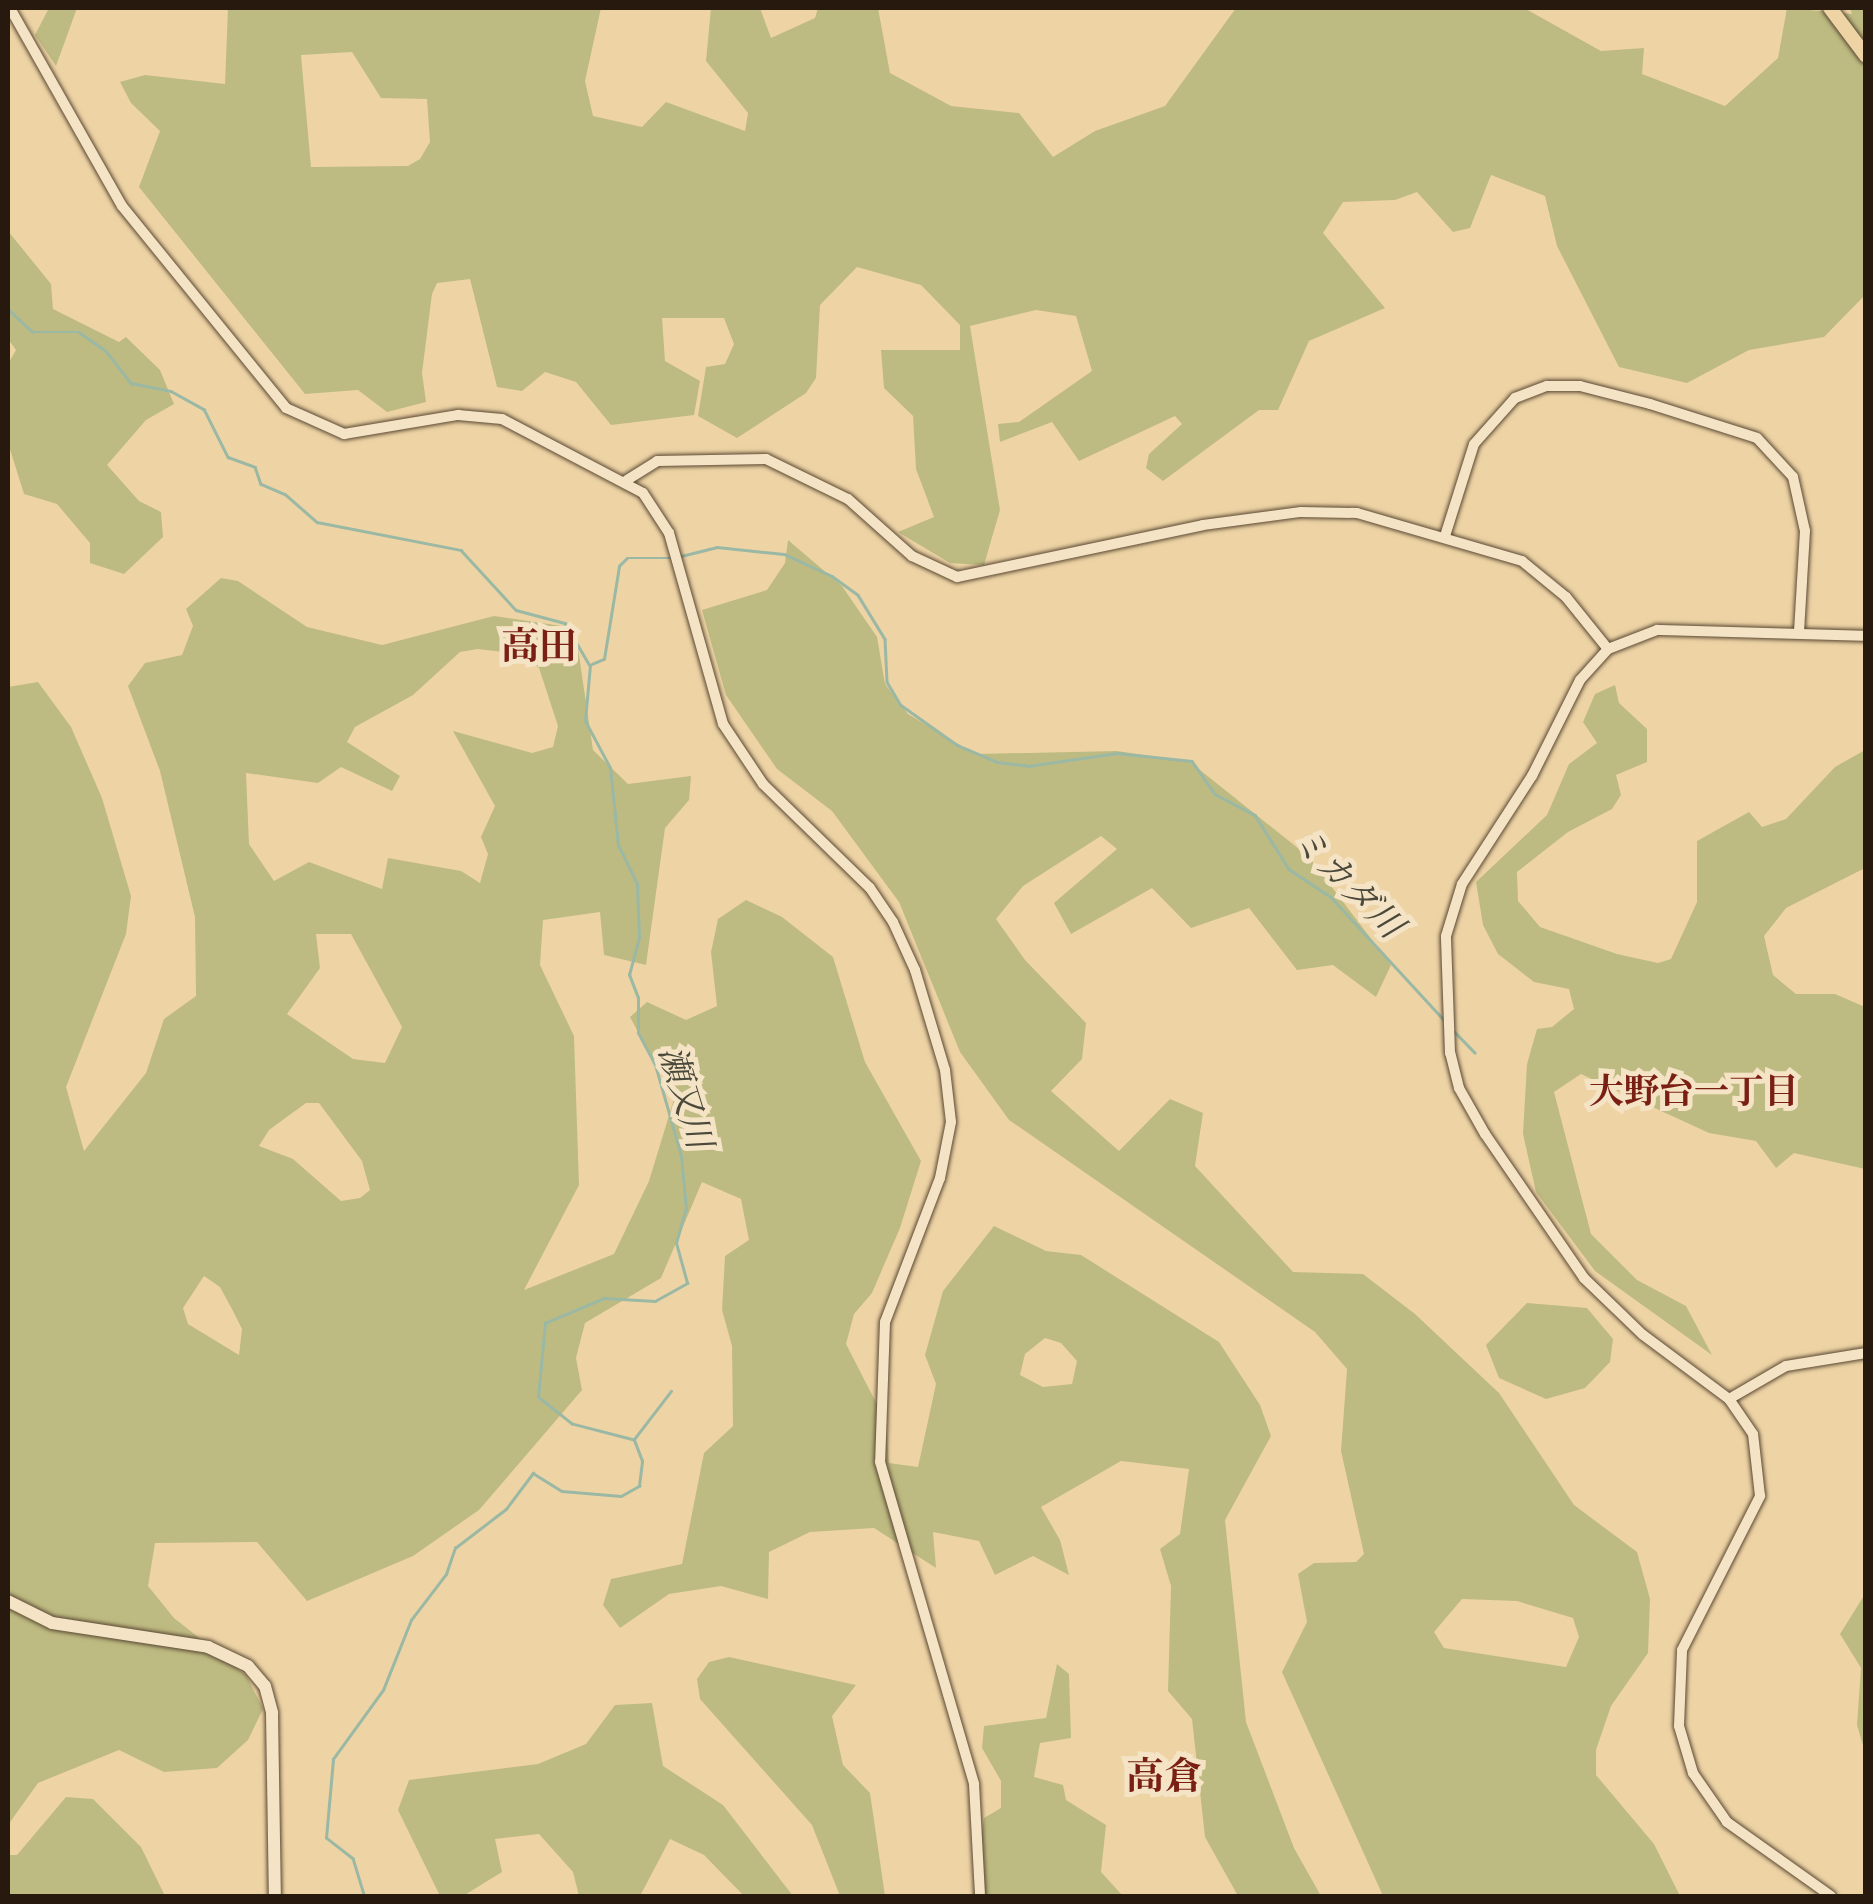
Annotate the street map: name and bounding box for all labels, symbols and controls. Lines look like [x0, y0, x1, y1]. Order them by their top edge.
district label: 高田 [501, 623, 577, 669]
water label: ミカダ川 [1284, 818, 1412, 946]
water label: 瀬又川 [651, 1041, 721, 1153]
district label: 大野台一丁目 [1589, 1070, 1799, 1112]
district label: 高倉 [1126, 1753, 1202, 1799]

